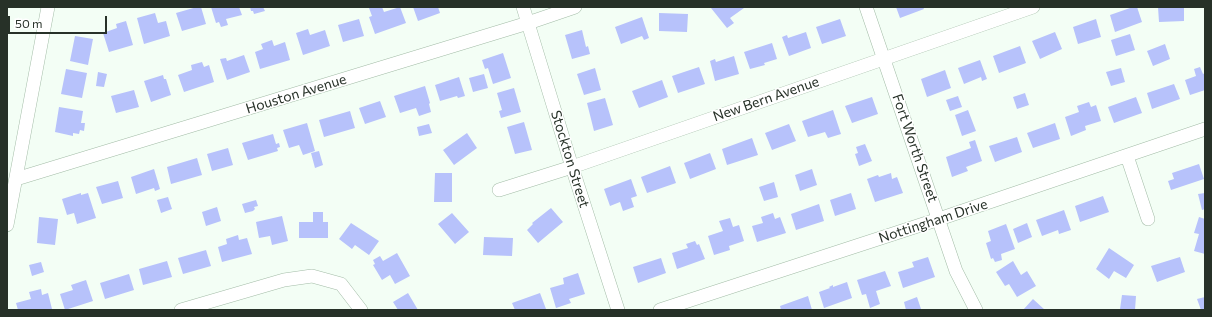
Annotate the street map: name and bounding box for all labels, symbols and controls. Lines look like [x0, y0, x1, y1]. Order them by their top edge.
scale bar [10, 8, 109, 34]
text: 50 m [15, 16, 43, 30]
street label: Houston Avenue [244, 71, 348, 117]
street label: New Bern Avenue [711, 73, 821, 125]
street label: Fort Worth Street [889, 92, 941, 204]
street label: Stockton Street [547, 108, 593, 210]
street label: Nottingham Drive [876, 195, 990, 247]

